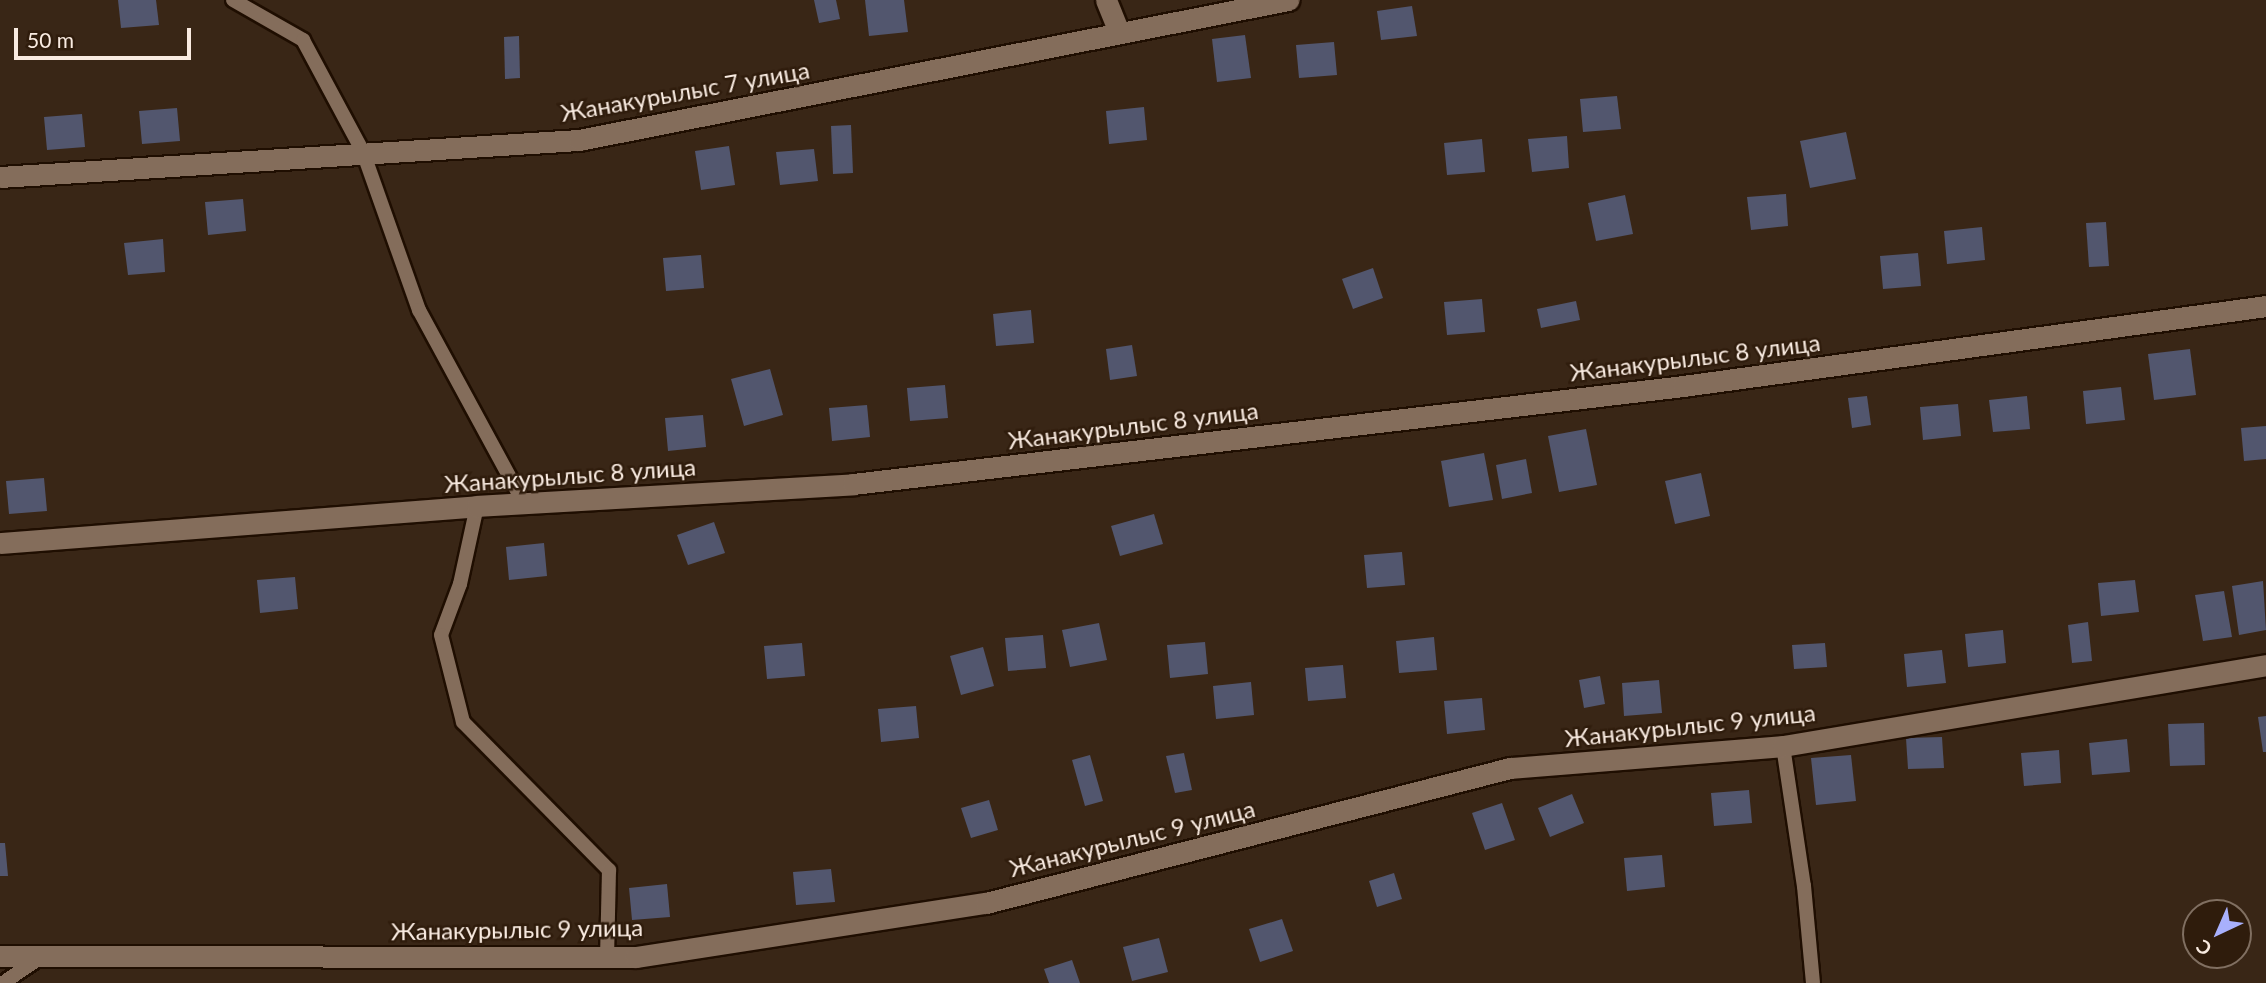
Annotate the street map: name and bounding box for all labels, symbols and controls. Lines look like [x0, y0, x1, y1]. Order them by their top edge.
scale bar [18, 14, 194, 58]
text: 50 m [27, 27, 74, 52]
street label: Жанакурылыс 7 улица [558, 55, 812, 127]
street label: Жанакурылыс 8 улица [1568, 327, 1822, 387]
street label: Жанакурылыс 8 улица [1006, 395, 1260, 455]
street label: Жанакурылыс 8 улица [443, 452, 697, 498]
street label: Жанакурылыс 9 улица [1563, 697, 1817, 753]
street label: Жанакурылыс 9 улица [1006, 794, 1258, 882]
north arrow [2182, 899, 2252, 969]
street label: Жанакурылыс 9 улица [391, 912, 643, 946]
text: С [2191, 935, 2216, 961]

